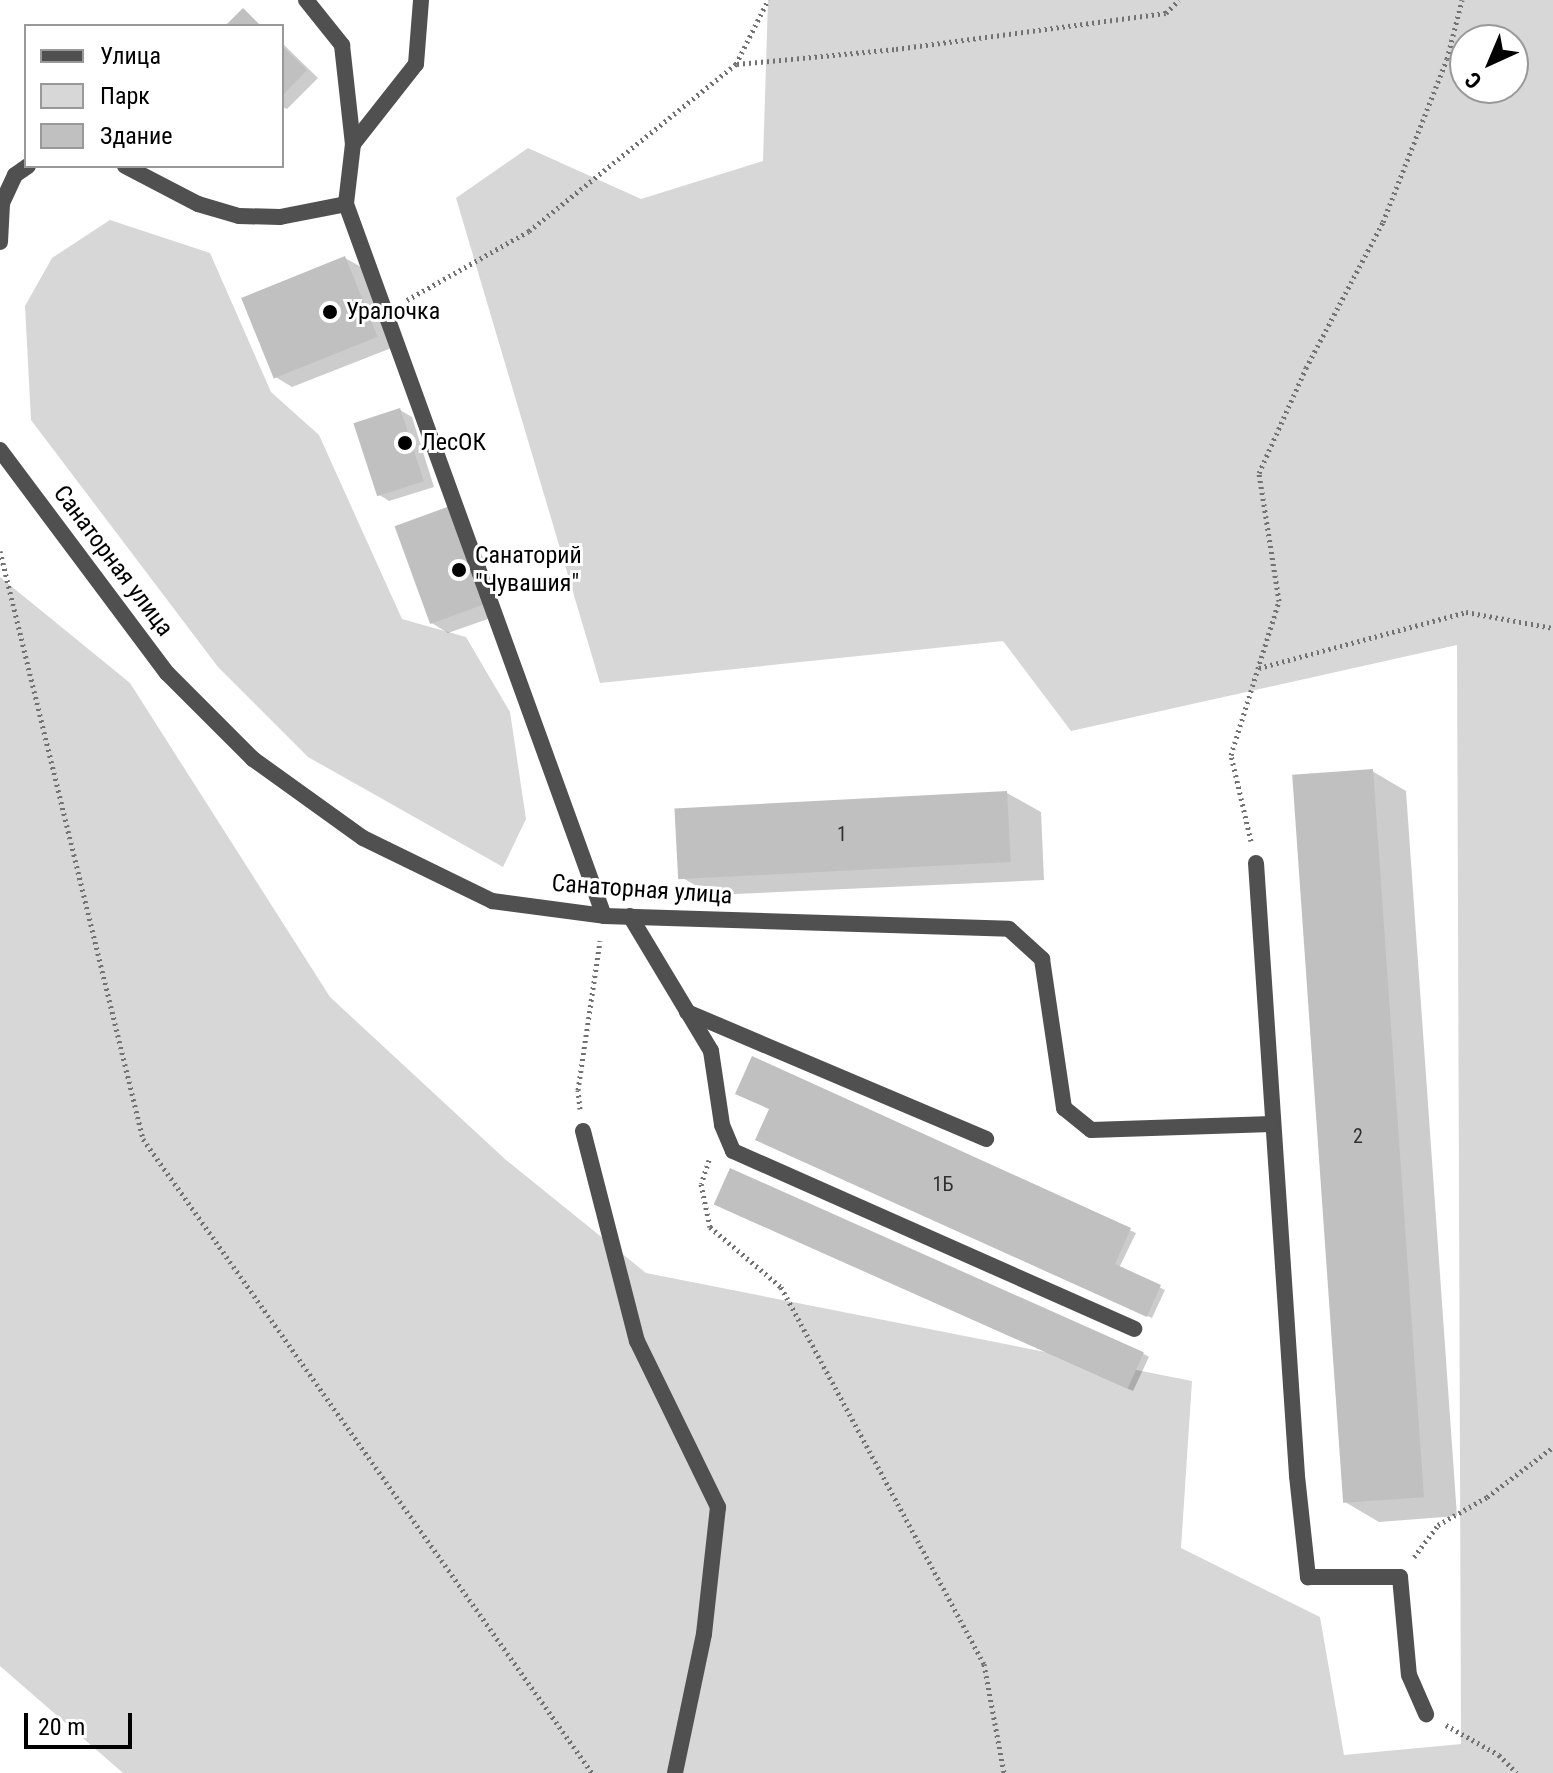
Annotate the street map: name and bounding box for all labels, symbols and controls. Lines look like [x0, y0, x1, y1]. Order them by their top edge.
legend [24, 24, 284, 168]
north arrow [1449, 24, 1529, 104]
text: Улица [100, 42, 161, 70]
text: С [1460, 67, 1487, 94]
text: Парк [100, 82, 150, 110]
text: Здание [100, 122, 172, 150]
place label: Уралочка [346, 298, 440, 326]
marker: Уралочка [321, 303, 339, 321]
place label: ЛесОК [421, 429, 486, 457]
marker: ЛесОК [396, 434, 414, 452]
street label: Санаторная улица [47, 480, 179, 642]
place label: Санаторий "Чувашия" [475, 542, 582, 598]
marker: Санаторий "Чувашия" [450, 561, 468, 579]
house number: 1 [837, 822, 847, 846]
street label: Санаторная улица [551, 869, 733, 911]
house number: 2 [1353, 1124, 1363, 1148]
house number: 1Б [933, 1172, 953, 1196]
scale bar [28, 1697, 136, 1747]
text: 20 m [38, 1713, 85, 1741]

